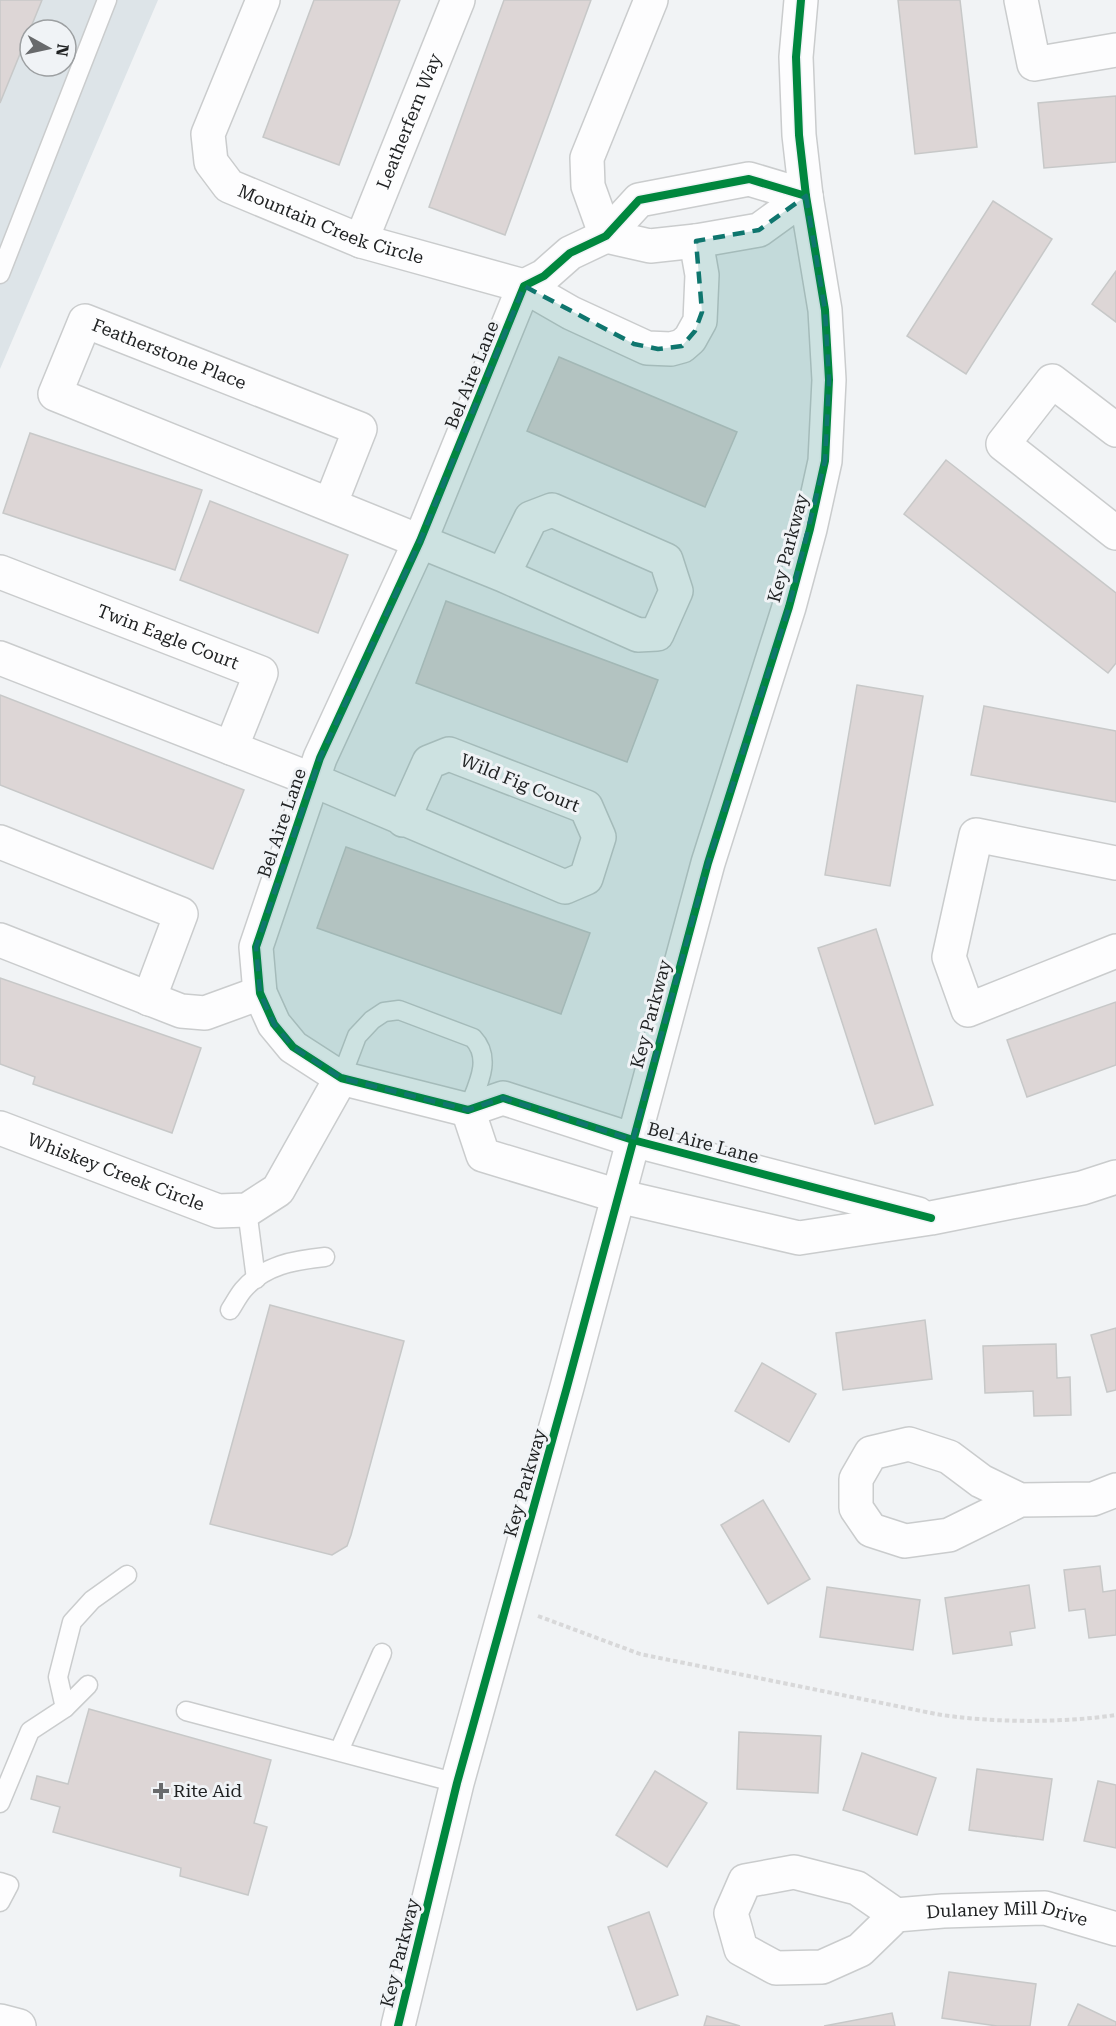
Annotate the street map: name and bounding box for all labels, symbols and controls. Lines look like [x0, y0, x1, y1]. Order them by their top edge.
north arrow [18, 18, 78, 78]
text: N [52, 43, 73, 57]
street label: Leatherfern Way [372, 50, 445, 192]
street label: Mountain Creek Circle [235, 180, 426, 268]
street label: Featherstone Place [89, 314, 250, 393]
street label: Bel Aire Lane [440, 318, 503, 432]
street label: Key Parkway [763, 491, 812, 605]
street label: Twin Eagle Court [94, 600, 242, 673]
street label: Wild Fig Court [458, 749, 583, 816]
street label: Bel Aire Lane [253, 765, 310, 880]
street label: Key Parkway [626, 957, 675, 1071]
street label: Bel Aire Lane [645, 1118, 761, 1168]
street label: Whiskey Creek Circle [25, 1128, 208, 1215]
street label: Key Parkway [499, 1426, 550, 1539]
place label: Rite Aid [173, 1780, 243, 1801]
marker: Rite Aid [154, 1784, 168, 1798]
street label: Key Parkway [376, 1896, 423, 2010]
street label: Dulaney Mill Drive [925, 1897, 1090, 1930]

